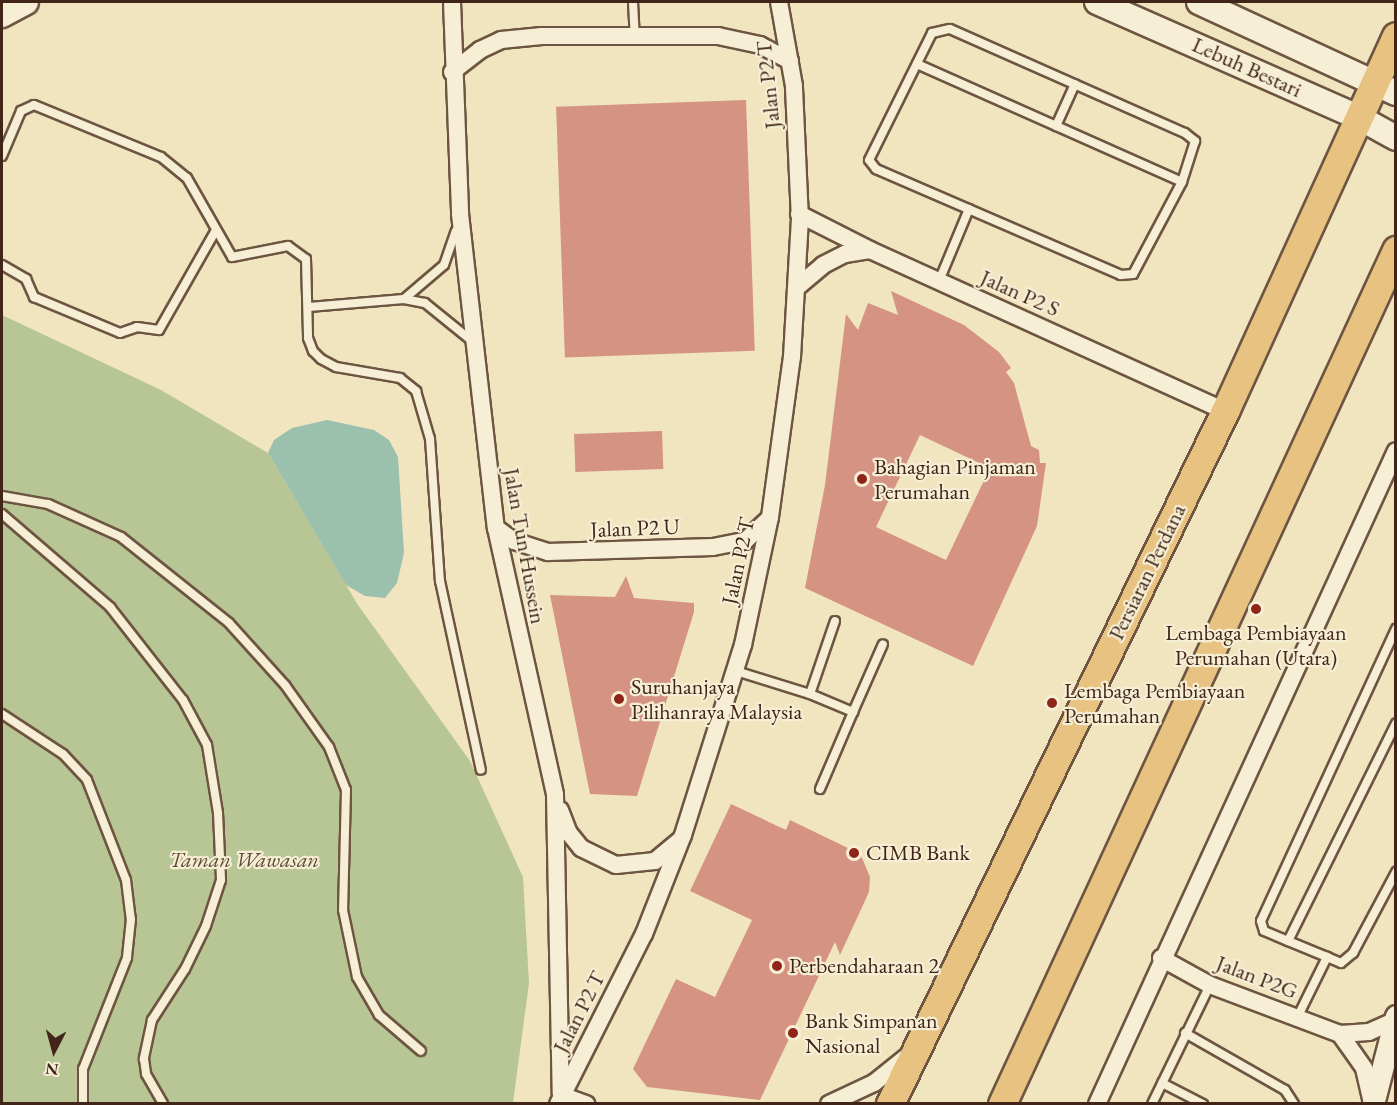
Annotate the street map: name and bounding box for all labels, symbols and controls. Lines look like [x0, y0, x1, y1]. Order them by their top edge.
street label: Lebuh Bestari [1188, 31, 1306, 103]
street label: Jalan P2 T [750, 40, 786, 130]
street label: Jalan P2 S [976, 264, 1064, 322]
place label: Bahagian Pinjaman Perumahan [874, 453, 1036, 505]
street label: Jalan Tun Hussein [498, 466, 552, 626]
marker: Bahagian Pinjaman Perumahan [855, 472, 869, 486]
street label: Persiaran Perdana [1103, 500, 1191, 644]
street label: Jalan P2 U [590, 513, 680, 543]
street label: Jalan P2 T [716, 515, 760, 607]
marker: Lembaga Pembiayaan Perumahan (Utara) [1249, 602, 1263, 616]
place label: Lembaga Pembiayaan Perumahan (Utara) [1165, 619, 1347, 670]
place label: Suruhanjaya Pilihanraya Malaysia [631, 673, 802, 724]
place label: Lembaga Pembiayaan Perumahan [1064, 677, 1245, 728]
marker: Suruhanjaya Pilihanraya Malaysia [612, 692, 626, 706]
marker: Lembaga Pembiayaan Perumahan [1045, 696, 1059, 710]
place label: CIMB Bank [866, 840, 970, 866]
marker: CIMB Bank [847, 846, 861, 860]
park label: Taman Wawasan [169, 847, 319, 873]
street label: Jalan P2G [1213, 949, 1301, 1005]
place label: Perbendaharaan 2 [789, 953, 939, 979]
marker: Perbendaharaan 2 [770, 959, 784, 973]
street label: Jalan P2 T [547, 967, 611, 1057]
place label: Bank Simpanan Nasional [805, 1007, 938, 1058]
north arrow [24, 1021, 84, 1081]
marker: Bank Simpanan Nasional [786, 1026, 800, 1040]
text: N [45, 1058, 60, 1081]

